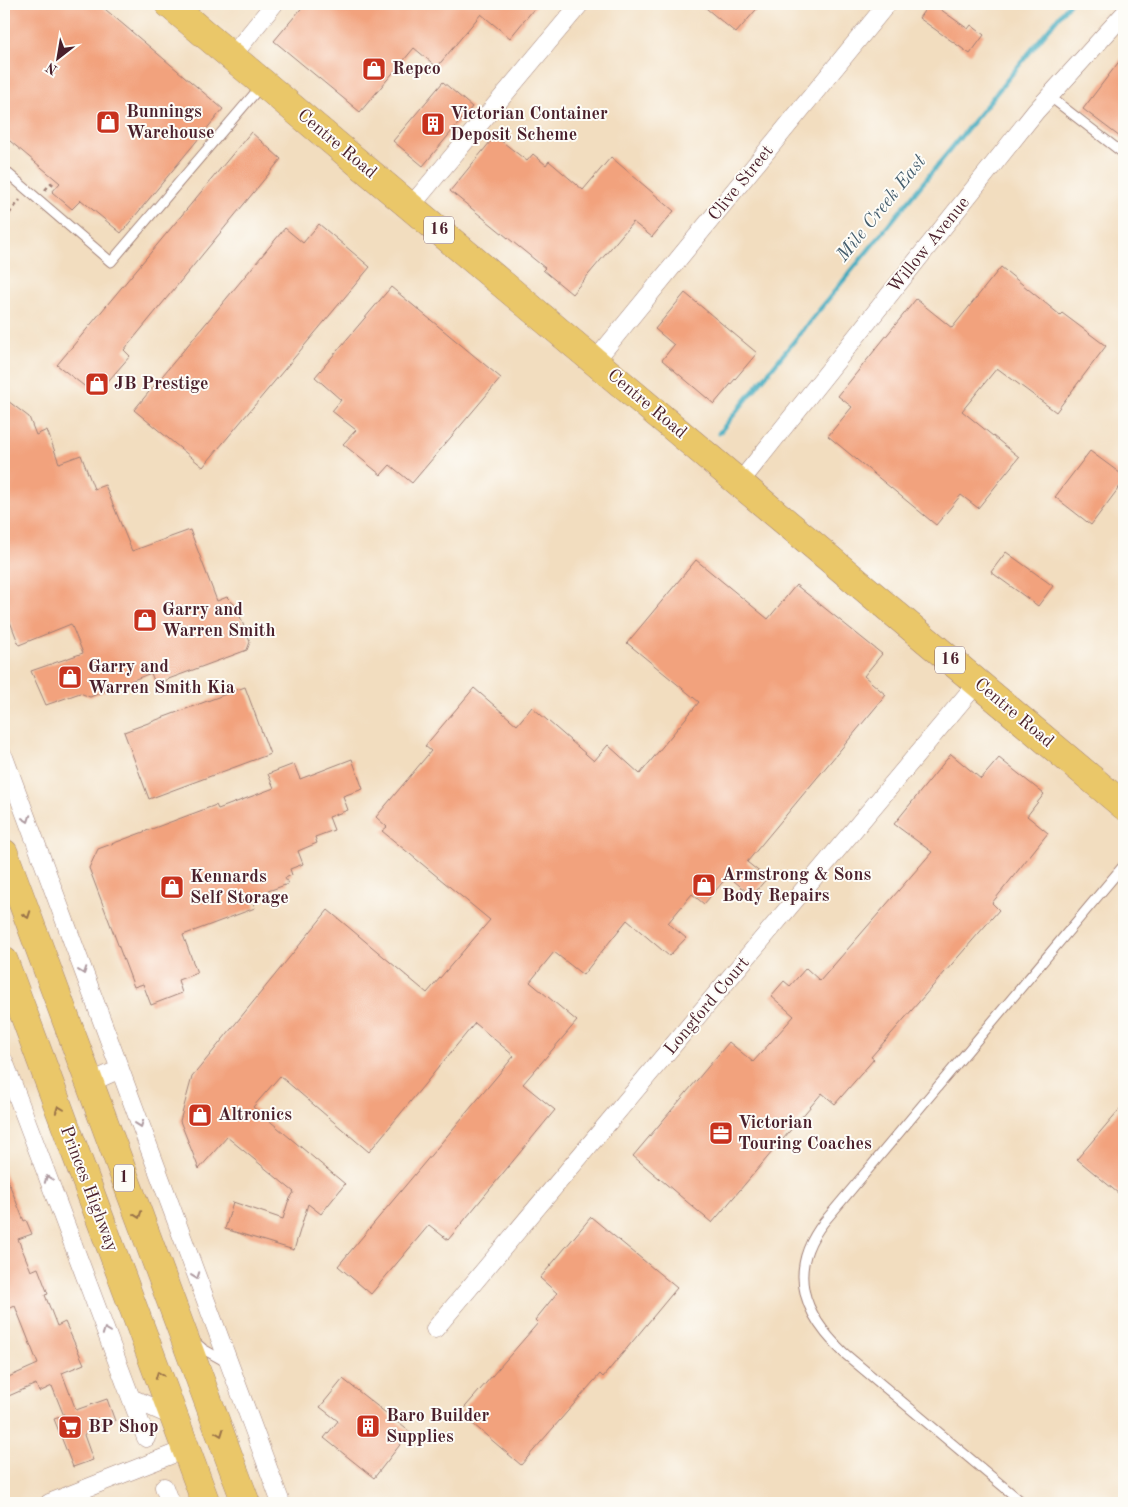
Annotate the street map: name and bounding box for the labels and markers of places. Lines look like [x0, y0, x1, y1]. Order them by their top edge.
shop icon: Repco [361, 56, 387, 82]
place label: Repco [392, 60, 441, 78]
place label: Bunnings Warehouse [126, 103, 214, 142]
place label: Victorian Container Deposit Scheme [450, 105, 608, 144]
shop icon: Bunnings Warehouse [95, 109, 121, 135]
building icon: Victorian Container Deposit Scheme [420, 111, 446, 137]
shop icon: JB Prestige [84, 371, 110, 397]
place label: JB Prestige [114, 375, 209, 393]
place label: Garry and Warren Smith [162, 601, 275, 640]
shop icon: Garry and Warren Smith [132, 607, 158, 633]
place label: Garry and Warren Smith Kia [88, 658, 235, 697]
shop icon: Garry and Warren Smith Kia [57, 664, 83, 690]
place label: Armstrong & Sons Body Repairs [722, 866, 871, 905]
place label: Kennards Self Storage [190, 868, 289, 907]
shop icon: Armstrong & Sons Body Repairs [691, 872, 717, 898]
shop icon: Kennards Self Storage [159, 874, 185, 900]
shop icon: Altronics [187, 1102, 213, 1128]
place label: Altronics [218, 1106, 292, 1124]
place label: Victorian Touring Coaches [738, 1114, 872, 1153]
office icon: Victorian Touring Coaches [708, 1120, 734, 1146]
place label: Baro Builder Supplies [386, 1407, 490, 1446]
building icon: Baro Builder Supplies [355, 1413, 381, 1439]
supermarket icon: BP Shop [57, 1414, 83, 1440]
place label: BP Shop [88, 1418, 159, 1436]

